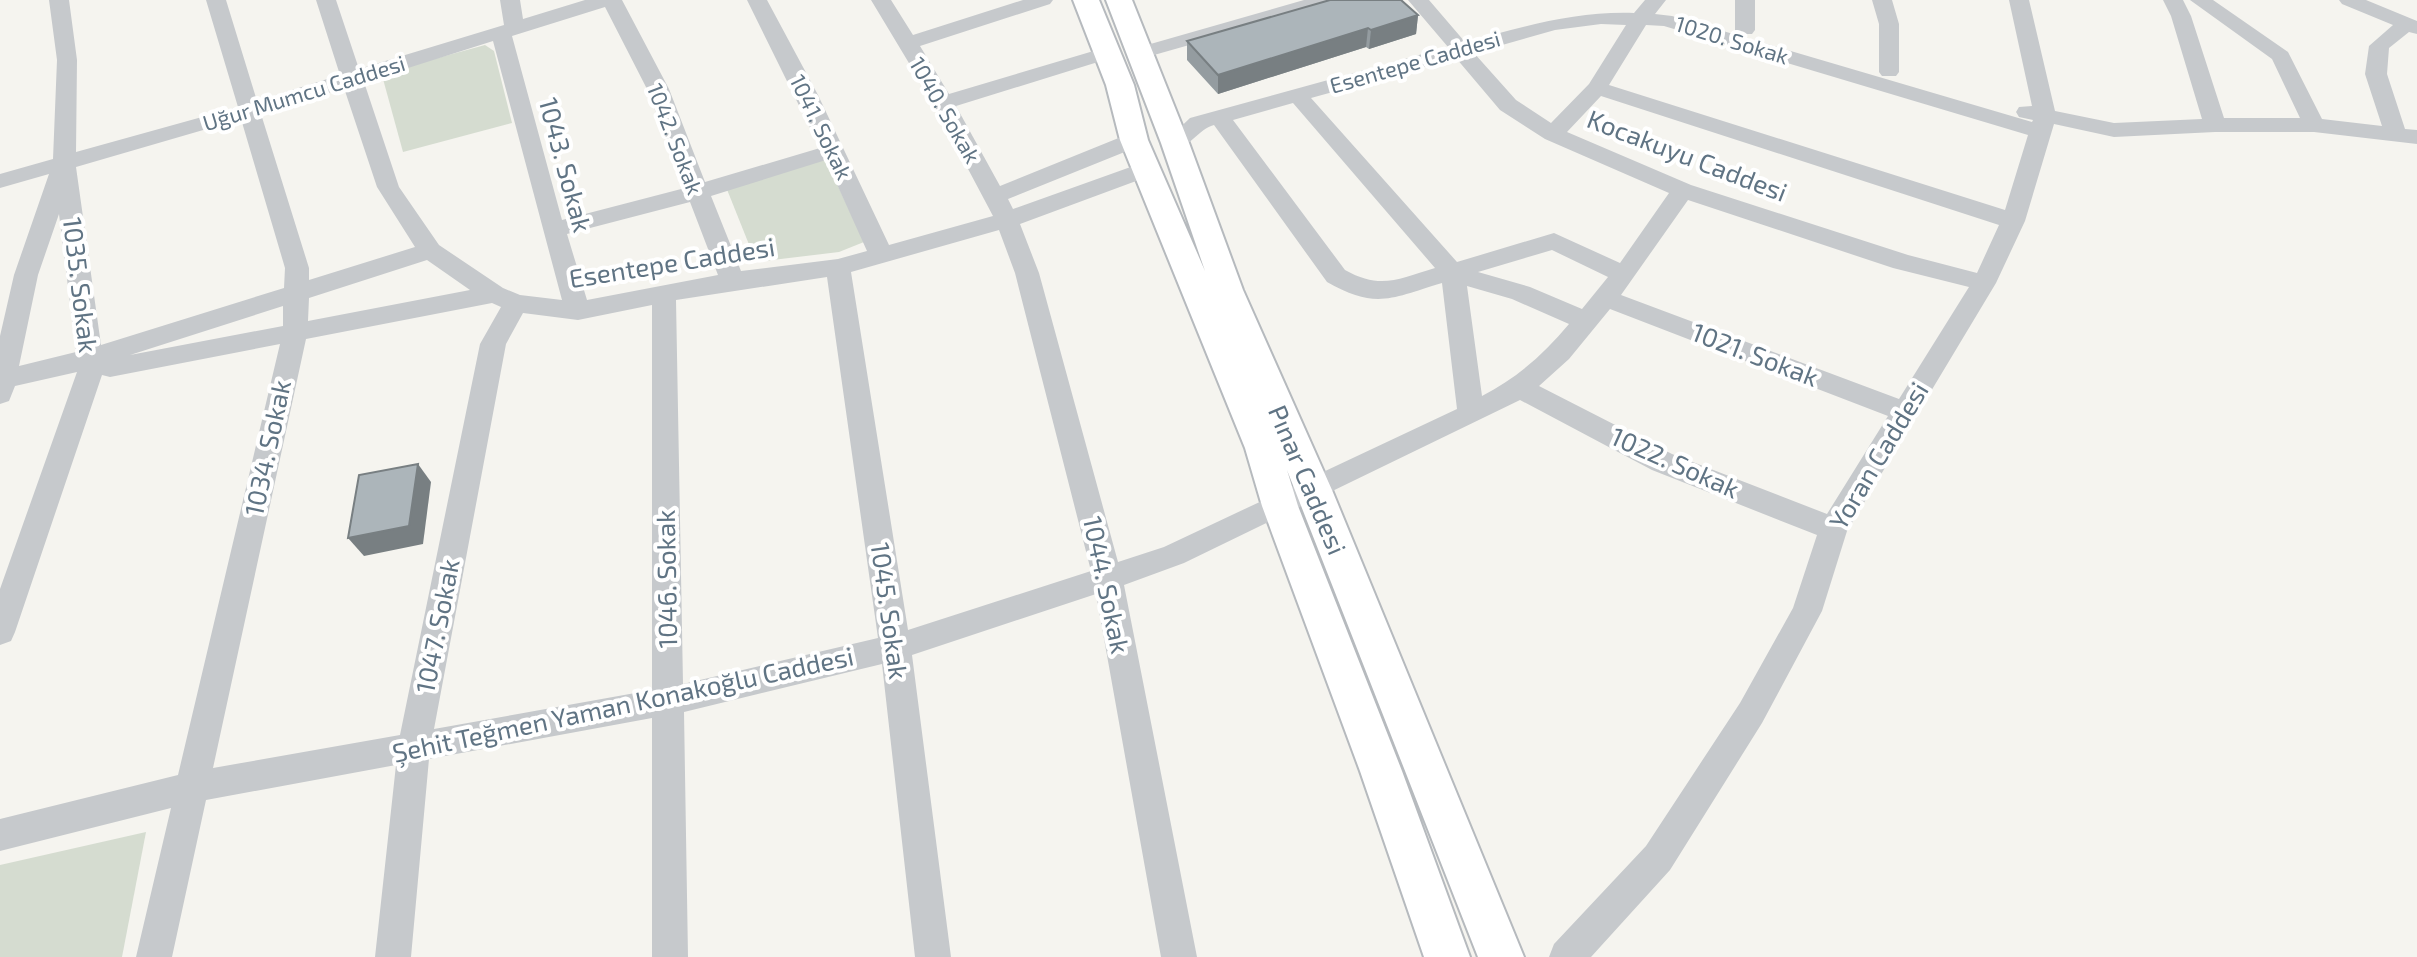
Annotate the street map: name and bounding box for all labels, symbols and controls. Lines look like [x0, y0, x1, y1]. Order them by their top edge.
street label: 1020. Sokak [1673, 10, 1792, 69]
street label: Esentepe Caddesi [1327, 24, 1503, 98]
street label: Uğur Mumcu Caddesi [199, 49, 408, 135]
street label: 1040. Sokak [905, 52, 987, 167]
street label: 1041. Sokak [785, 70, 858, 183]
street label: 1042. Sokak [643, 79, 709, 198]
street label: 1043. Sokak [534, 94, 599, 235]
street label: Kocakuyu Caddesi [1583, 102, 1792, 207]
street label: 1035. Sokak [58, 215, 105, 354]
street label: Esentepe Caddesi [567, 230, 777, 293]
street label: 1021. Sokak [1688, 315, 1823, 392]
street label: Yoran Caddesi [1822, 376, 1934, 534]
street label: 1034. Sokak [237, 377, 296, 519]
street label: Pınar Caddesi [1263, 400, 1354, 559]
street label: 1022. Sokak [1607, 420, 1745, 504]
street label: 1046. Sokak [649, 509, 682, 649]
street label: 1044. Sokak [1078, 513, 1137, 656]
street label: 1045. Sokak [866, 540, 915, 681]
street label: 1047. Sokak [408, 556, 465, 695]
street label: Şehit Teğmen Yaman Konakoğlu Caddesi [389, 639, 856, 770]

